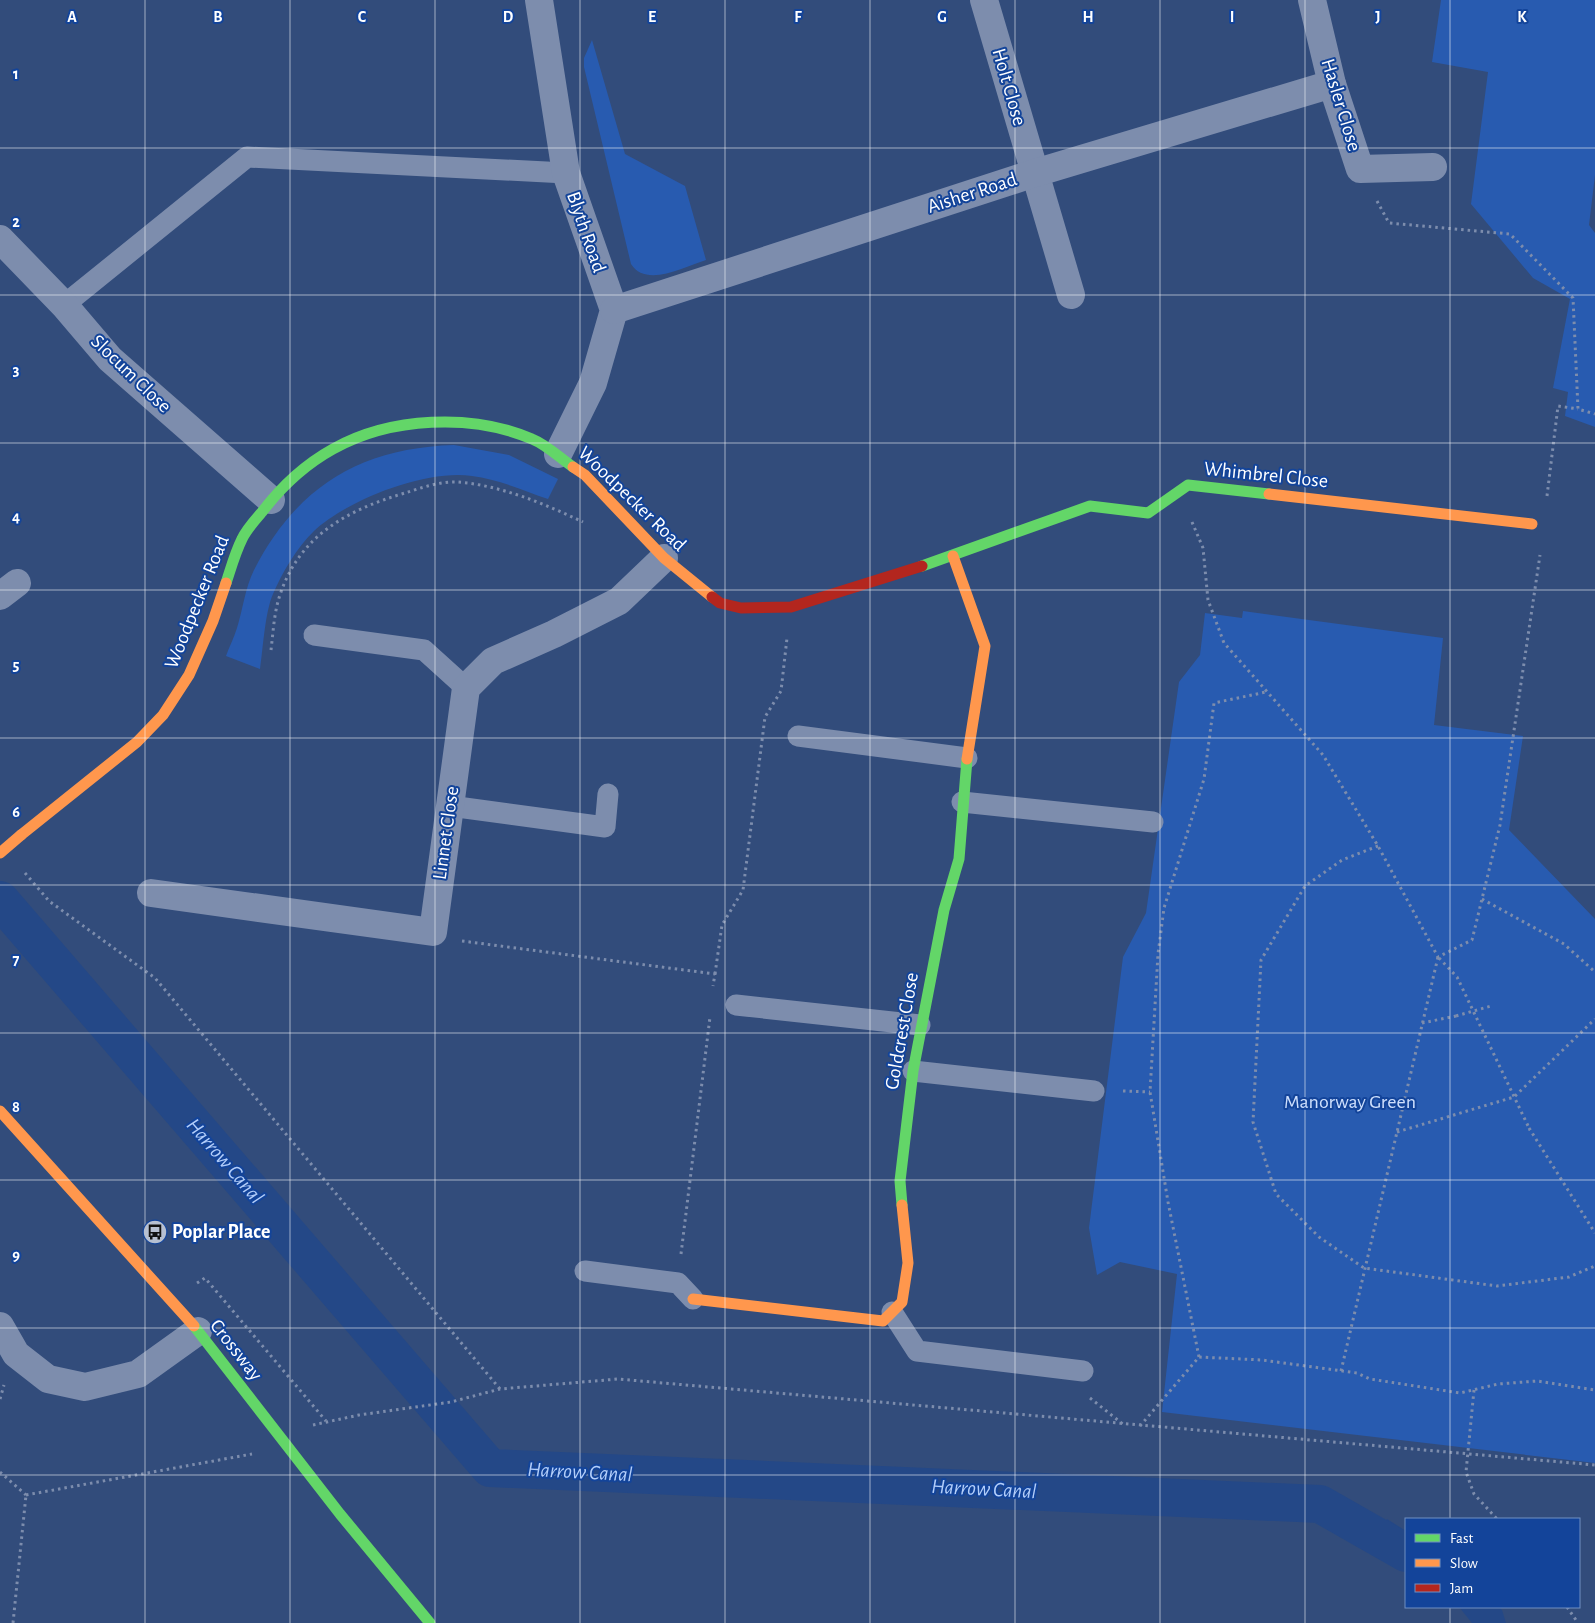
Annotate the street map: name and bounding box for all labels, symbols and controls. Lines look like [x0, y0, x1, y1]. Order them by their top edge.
text: A [67, 9, 77, 25]
text: B [213, 9, 223, 25]
text: C [358, 9, 367, 25]
text: D [503, 9, 514, 25]
text: E [648, 9, 656, 25]
text: F [794, 9, 802, 25]
text: G [937, 9, 947, 25]
text: H [1082, 9, 1094, 25]
text: I [1230, 9, 1234, 25]
text: J [1375, 9, 1381, 25]
text: K [1517, 9, 1527, 25]
street label: Holt Close [988, 46, 1030, 128]
street label: Hasler Close [1317, 56, 1365, 154]
text: 1 [13, 66, 19, 82]
street label: Aisher Road [925, 169, 1019, 217]
street label: Blyth Road [563, 189, 609, 275]
text: 2 [12, 214, 20, 230]
street label: Slocum Close [87, 331, 175, 417]
text: 3 [13, 362, 20, 378]
street label: Woodpecker Road [574, 443, 690, 555]
street label: Whimbrel Close [1203, 459, 1329, 491]
text: 4 [12, 509, 20, 525]
street label: Woodpecker Road [161, 533, 233, 671]
text: 5 [13, 657, 20, 673]
street label: Linnet Close [430, 785, 462, 881]
text: 6 [12, 804, 20, 820]
text: 7 [13, 952, 20, 968]
street label: Goldcrest Close [882, 971, 922, 1091]
park label: Manorway Green [1284, 1092, 1416, 1112]
text: 8 [12, 1099, 20, 1115]
water label: Harrow Canal [182, 1114, 268, 1208]
bus stop icon: Poplar Place [142, 1219, 168, 1245]
place label: Poplar Place [172, 1222, 271, 1242]
text: 9 [12, 1247, 20, 1263]
street label: Crossway [206, 1316, 266, 1385]
water label: Harrow Canal [527, 1459, 633, 1485]
water label: Harrow Canal [931, 1476, 1037, 1502]
legend [1405, 1518, 1580, 1608]
text: Fast [1450, 1531, 1474, 1546]
text: Slow [1450, 1556, 1478, 1571]
text: Jam [1450, 1581, 1473, 1596]

